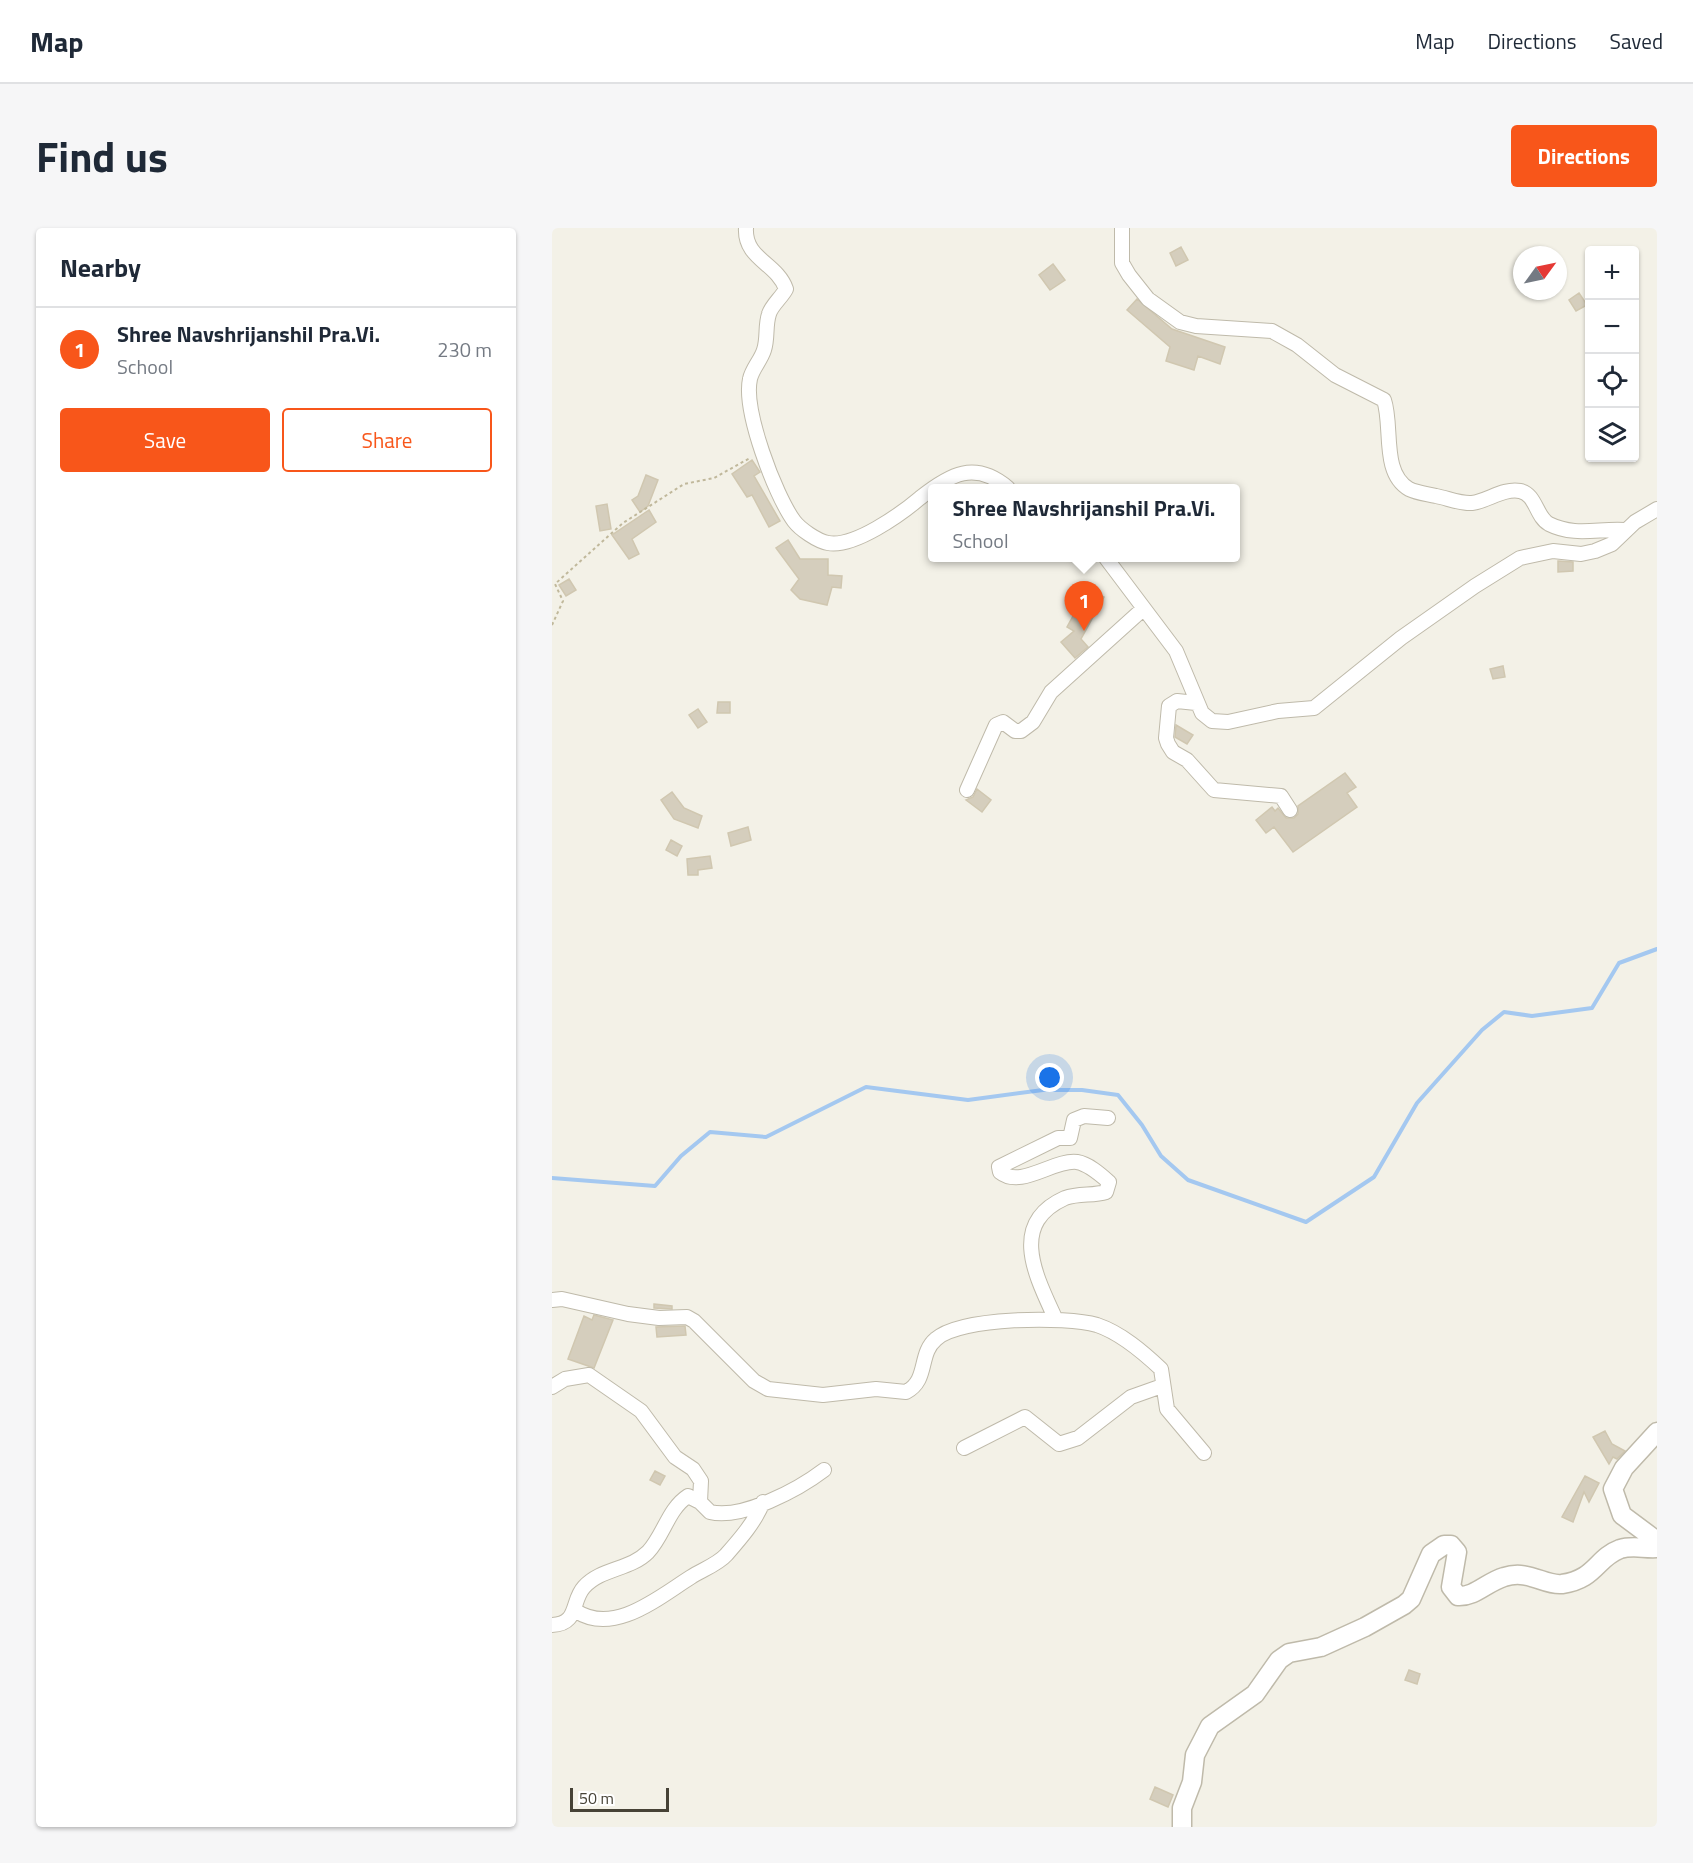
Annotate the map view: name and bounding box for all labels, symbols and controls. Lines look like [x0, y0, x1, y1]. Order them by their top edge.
text: Map [30, 20, 84, 63]
text: Map [1415, 25, 1455, 57]
text: Directions [1488, 25, 1577, 57]
text: Saved [1610, 25, 1663, 57]
text: Find us [36, 124, 168, 188]
button: Directions [1511, 125, 1657, 187]
north arrow [1513, 246, 1567, 300]
map controls [1585, 246, 1639, 462]
button: + [1585, 246, 1639, 300]
text: Nearby [60, 248, 141, 287]
button: − [1585, 300, 1639, 354]
text: Shree Navshrijanshil Pra.Vi. [117, 317, 380, 351]
text: 1 [74, 334, 85, 365]
text: 230 m [437, 334, 492, 365]
text: School [117, 351, 173, 382]
button: locate [1585, 354, 1639, 408]
button: Save [60, 408, 270, 472]
button: Share [282, 408, 492, 472]
button: layers [1585, 408, 1639, 462]
popup [928, 484, 1240, 562]
text: Shree Navshrijanshil Pra.Vi. [952, 491, 1216, 525]
text: School [952, 525, 1009, 556]
pin: 1 [1064, 582, 1104, 631]
your location [1035, 1063, 1064, 1092]
scale bar [570, 1785, 669, 1812]
text: 50 m [579, 1786, 614, 1810]

